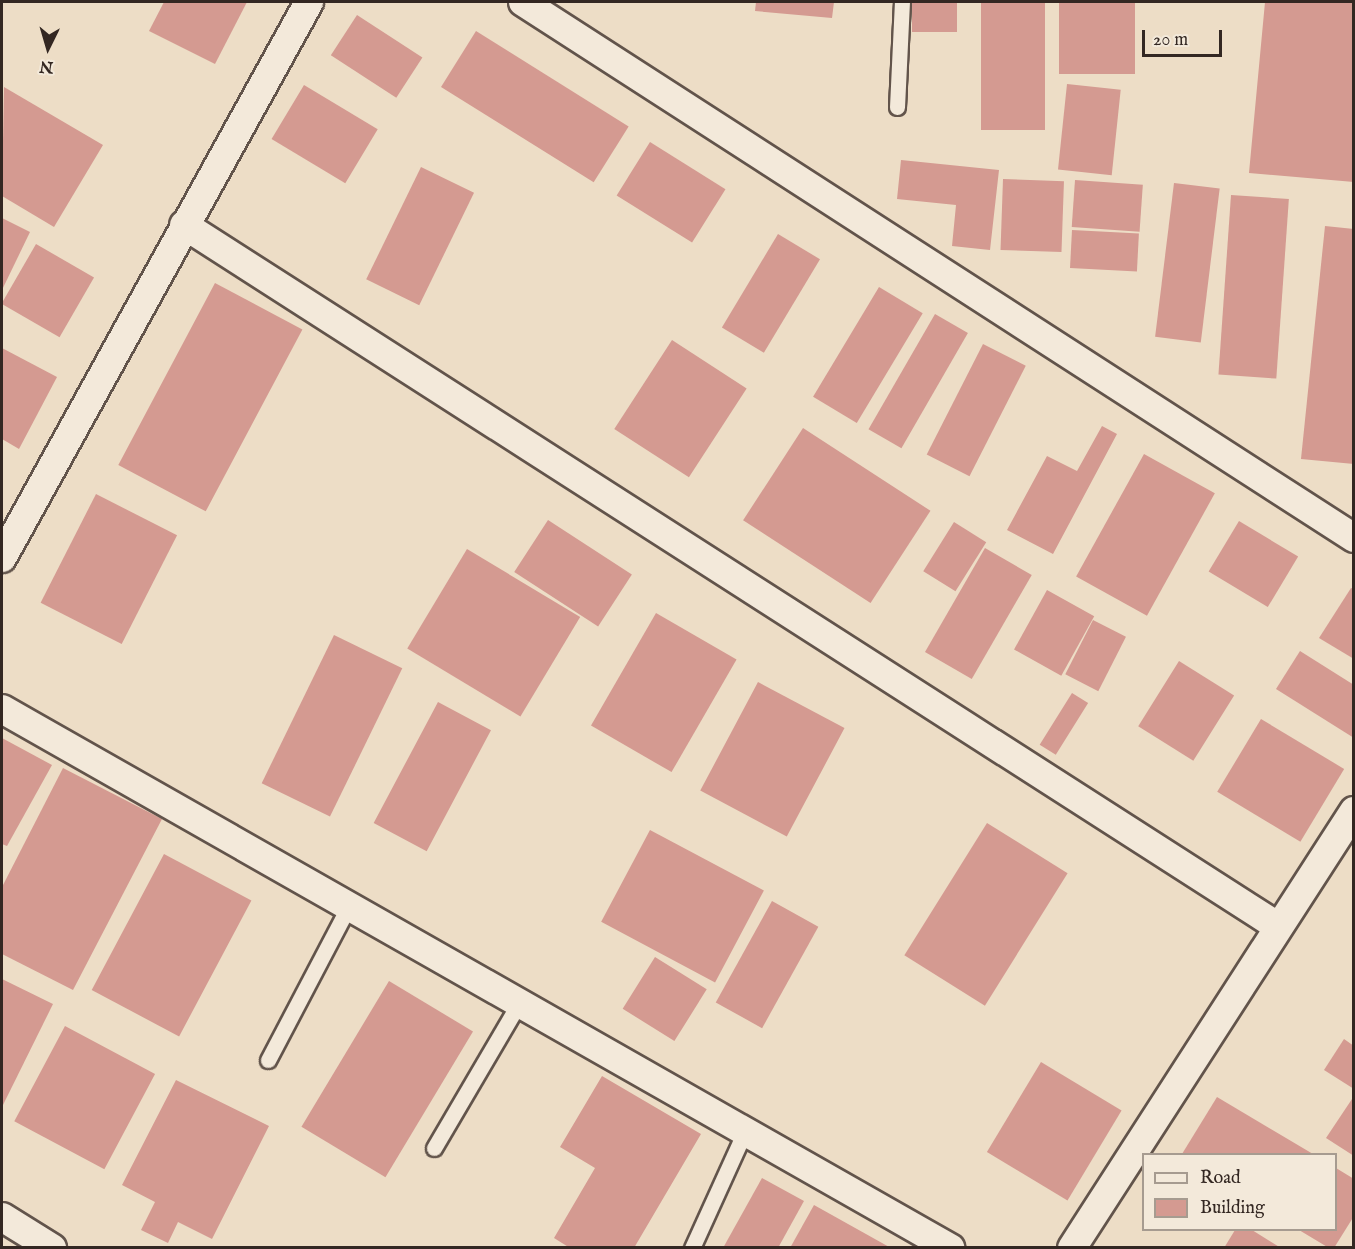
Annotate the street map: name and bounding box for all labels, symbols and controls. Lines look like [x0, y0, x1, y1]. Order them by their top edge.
north arrow [18, 18, 78, 78]
scale bar [1145, 18, 1224, 56]
text: 20 m [1153, 29, 1188, 52]
text: N [39, 55, 54, 76]
legend [1142, 1153, 1337, 1231]
text: Road [1200, 1167, 1241, 1190]
text: Building [1200, 1197, 1265, 1220]

